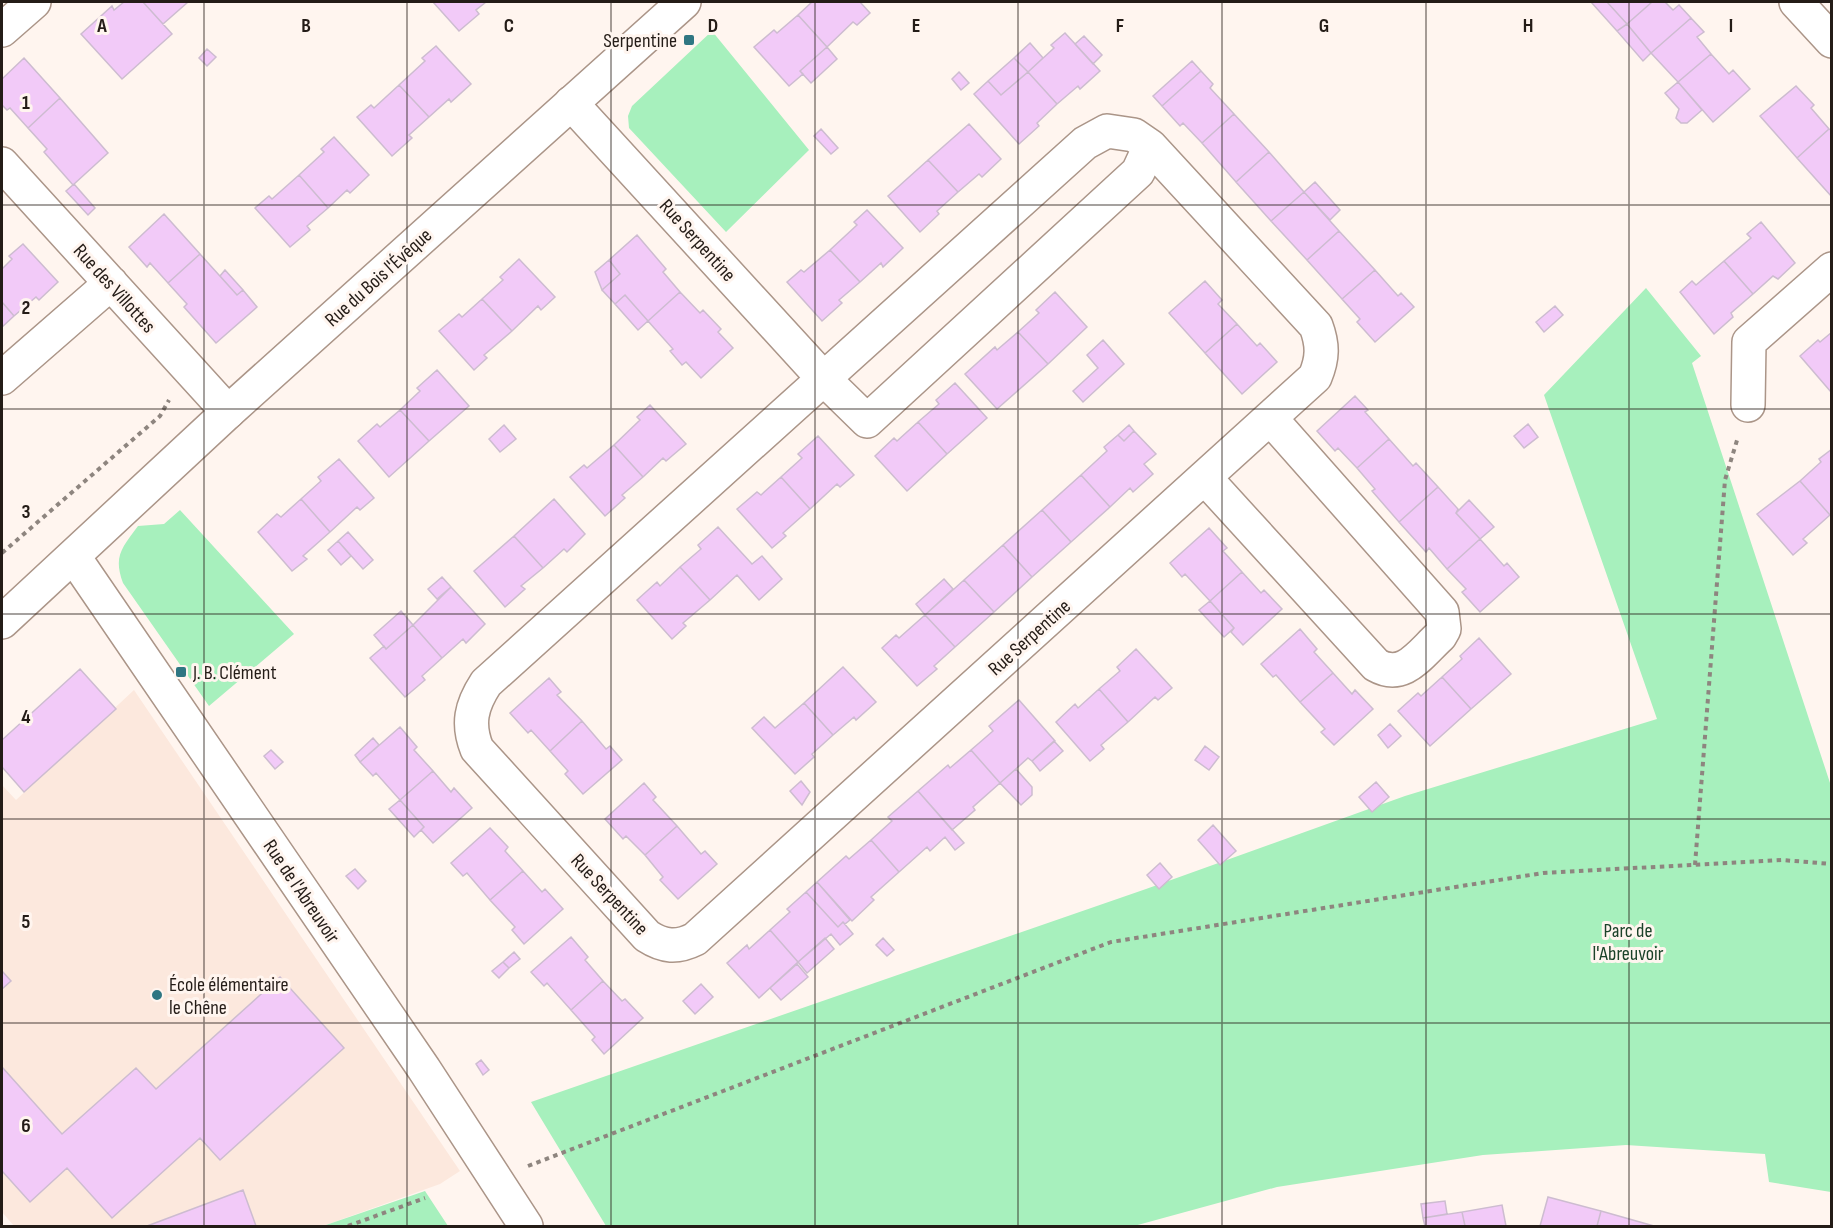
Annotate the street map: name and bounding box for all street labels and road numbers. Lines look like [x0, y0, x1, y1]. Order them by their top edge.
street label: Rue Serpentine [654, 195, 741, 287]
street label: Rue du Bois l'Évêque [320, 224, 437, 332]
street label: Rue des Villottes [68, 239, 160, 338]
street label: Rue Serpentine [984, 594, 1076, 681]
street label: Rue de l'Abreuvoir [258, 835, 345, 948]
street label: Rue Serpentine [566, 849, 653, 940]

